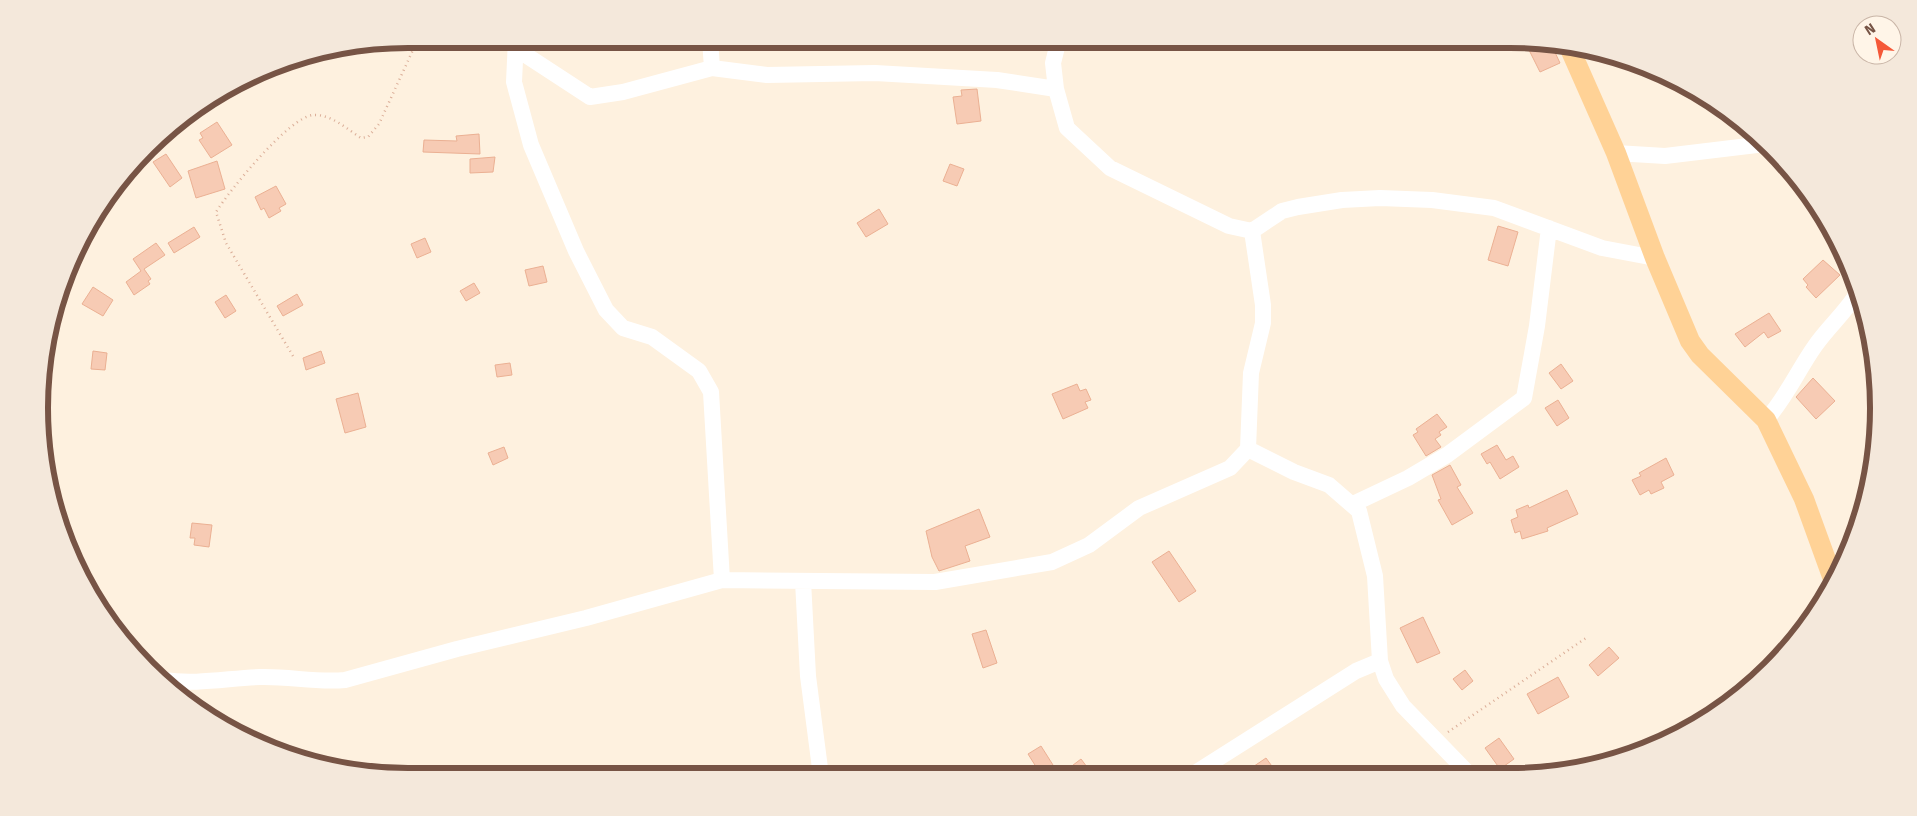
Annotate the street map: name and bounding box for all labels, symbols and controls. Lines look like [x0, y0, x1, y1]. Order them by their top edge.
north arrow [1852, 15, 1902, 65]
text: N [1862, 20, 1879, 39]

